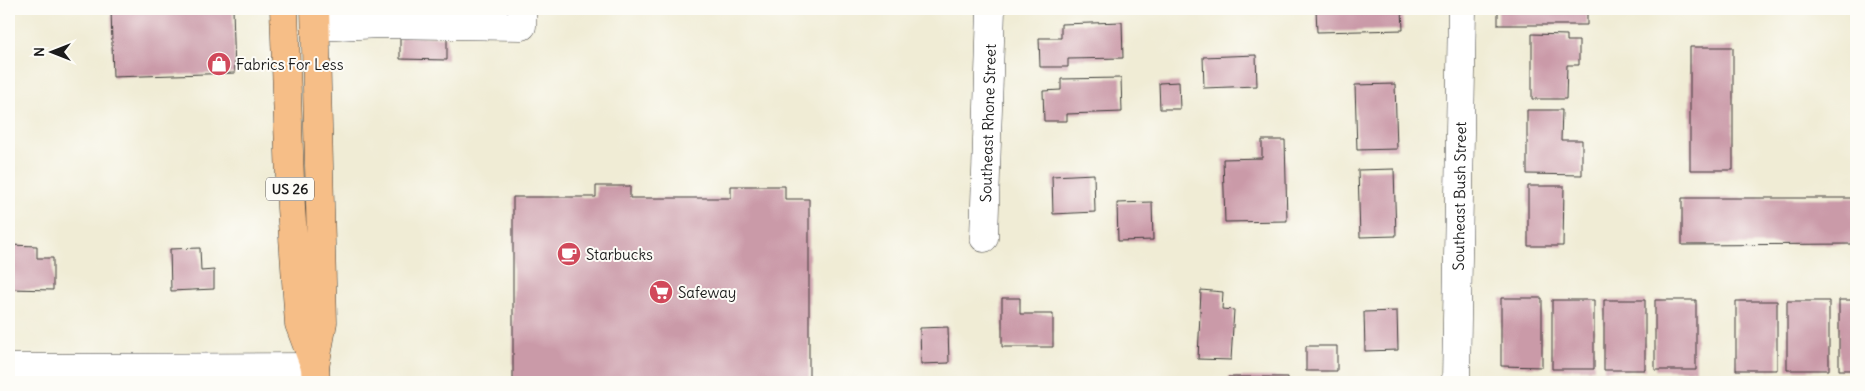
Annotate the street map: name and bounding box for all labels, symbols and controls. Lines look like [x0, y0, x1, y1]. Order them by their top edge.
north arrow [28, 28, 78, 78]
street label: Southeast Rhone Street [976, 44, 999, 203]
text: N [30, 47, 48, 57]
shop icon: Fabrics For Less [206, 51, 232, 77]
place label: Fabrics For Less [236, 55, 344, 74]
street label: Southeast Bush Street [1448, 121, 1470, 271]
road number: US 26 [266, 178, 314, 200]
cafe icon: Starbucks [556, 241, 582, 267]
place label: Starbucks [586, 245, 653, 264]
supermarket icon: Safeway [648, 279, 674, 305]
place label: Safeway [678, 283, 736, 302]

